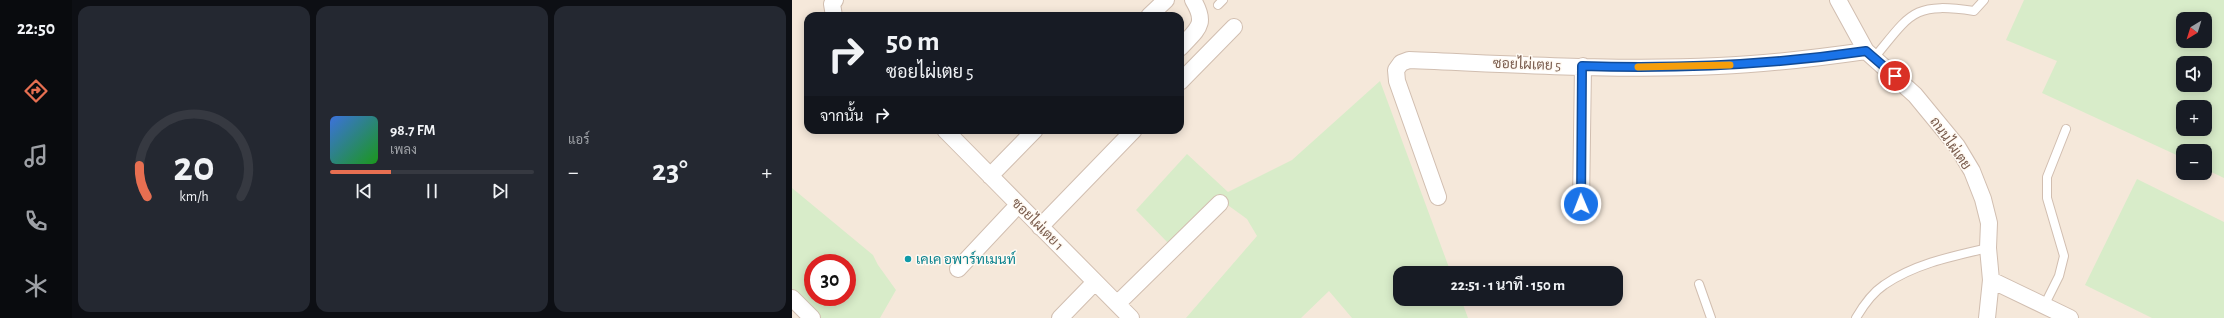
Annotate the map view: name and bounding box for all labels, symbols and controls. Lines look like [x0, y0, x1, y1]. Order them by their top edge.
north arrow [2176, 12, 2212, 48]
map controls [2176, 12, 2212, 180]
text: 22:50 [17, 20, 55, 38]
icon: right [820, 28, 872, 80]
text: 50 m [886, 28, 940, 56]
street label: ซอยไผ่เตย 5 [1493, 55, 1561, 73]
button: sound [2176, 56, 2212, 92]
pin [1878, 59, 1912, 93]
text: ซอยไผ่เตย 5 [886, 64, 973, 82]
icon: arrive [1884, 65, 1906, 87]
icon: directions [22, 77, 50, 105]
button: + [2176, 100, 2212, 136]
icon: right [871, 104, 893, 126]
text: จากนั้น [820, 109, 863, 124]
street label: ถนนไผ่เตย [1927, 113, 1975, 173]
text: 98.7 FM [390, 123, 435, 138]
text: แอร์ [568, 134, 589, 147]
icon: music [22, 142, 50, 170]
text: เพลง [390, 144, 417, 157]
button: − [2176, 144, 2212, 180]
text: 20 [173, 147, 215, 188]
text: 23° [652, 156, 688, 186]
text: − [568, 161, 579, 183]
text: + [761, 161, 772, 183]
icon: previous [353, 180, 375, 202]
icon: pause [421, 180, 443, 202]
icon: next [489, 180, 511, 202]
position arrow [1560, 183, 1602, 225]
text: km/h [179, 190, 209, 204]
street label: ซอยไผ่เตย 1 [1009, 195, 1067, 253]
icon: phone [22, 207, 50, 235]
place label: เคเค อพาร์ทเมนท์ [916, 250, 1016, 267]
speed limit sign: 30 [804, 254, 856, 306]
marker: เคเค อพาร์ทเมนท์ [903, 254, 913, 264]
icon: climate [22, 272, 50, 300]
text: 22:51 · 1 นาที · 150 m [1451, 278, 1565, 293]

